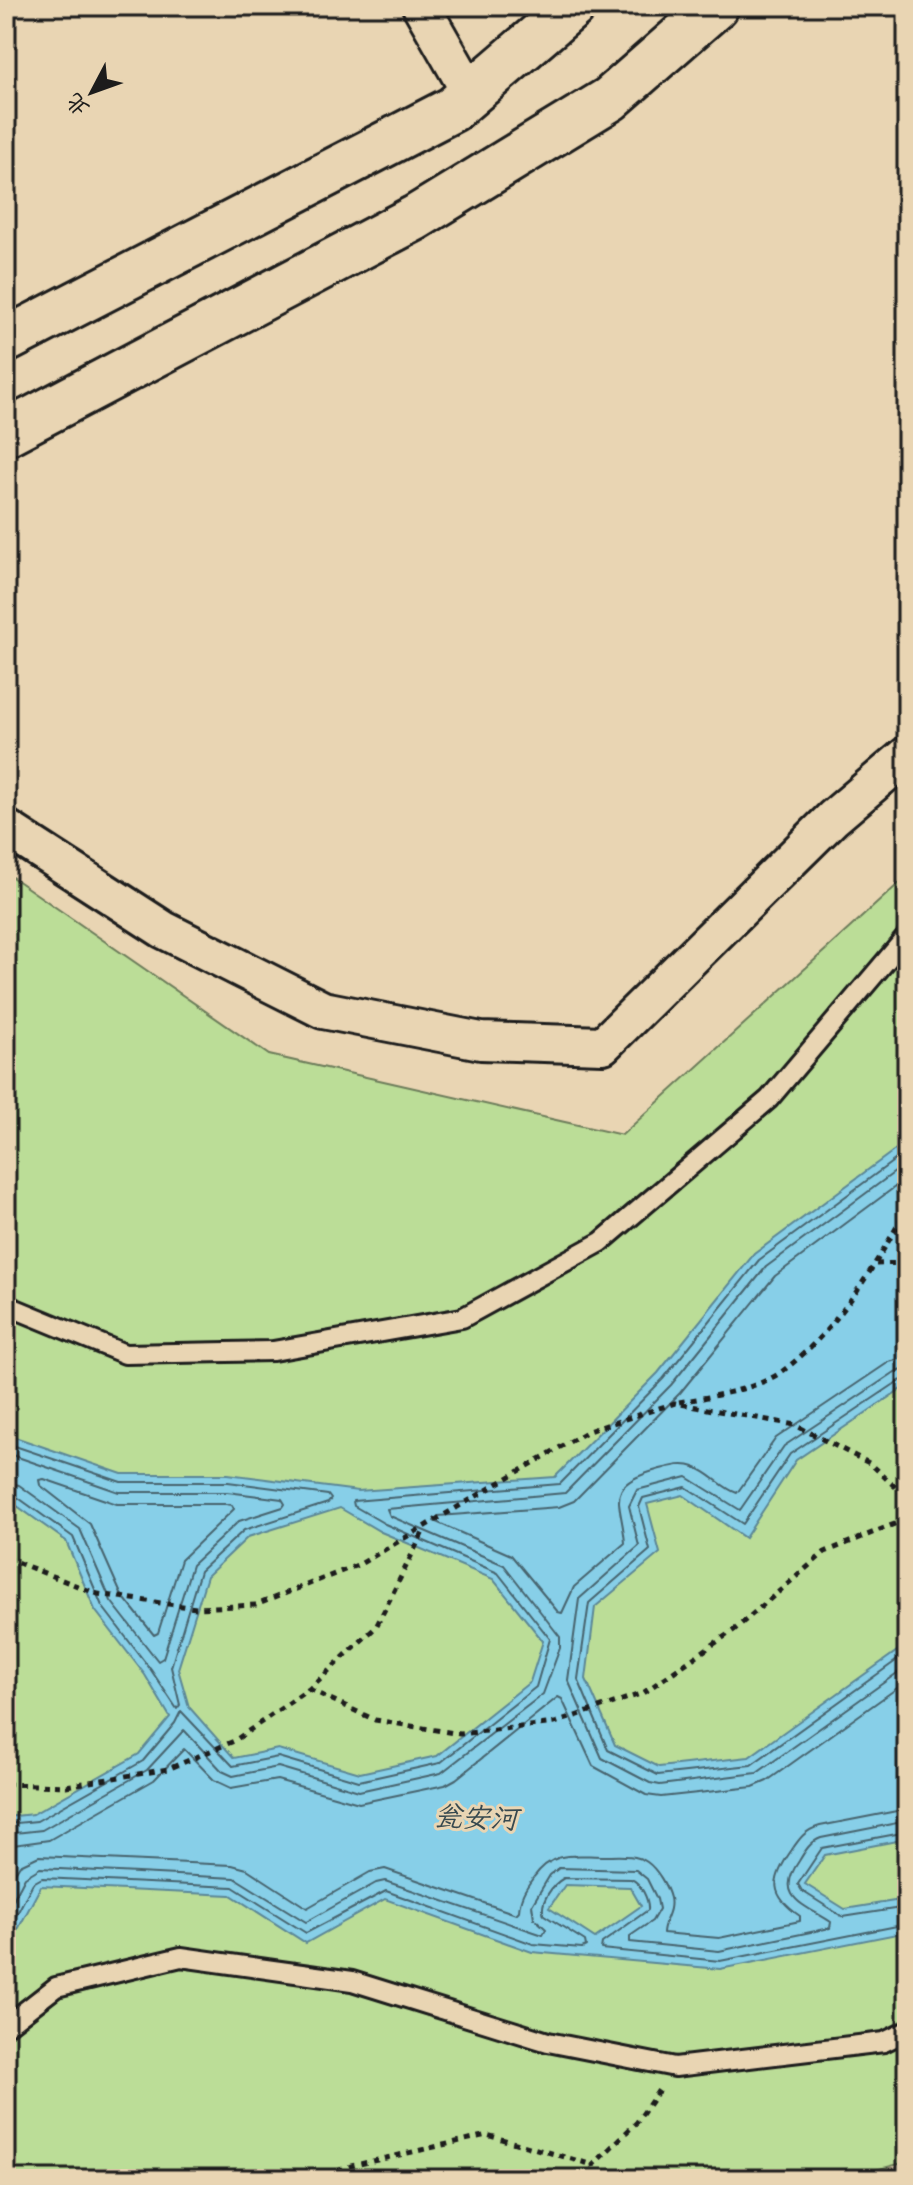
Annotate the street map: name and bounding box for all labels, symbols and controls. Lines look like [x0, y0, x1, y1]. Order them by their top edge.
north arrow [52, 52, 132, 132]
text: 北 [59, 86, 97, 123]
water label: 瓮安河 [433, 1798, 523, 1840]

